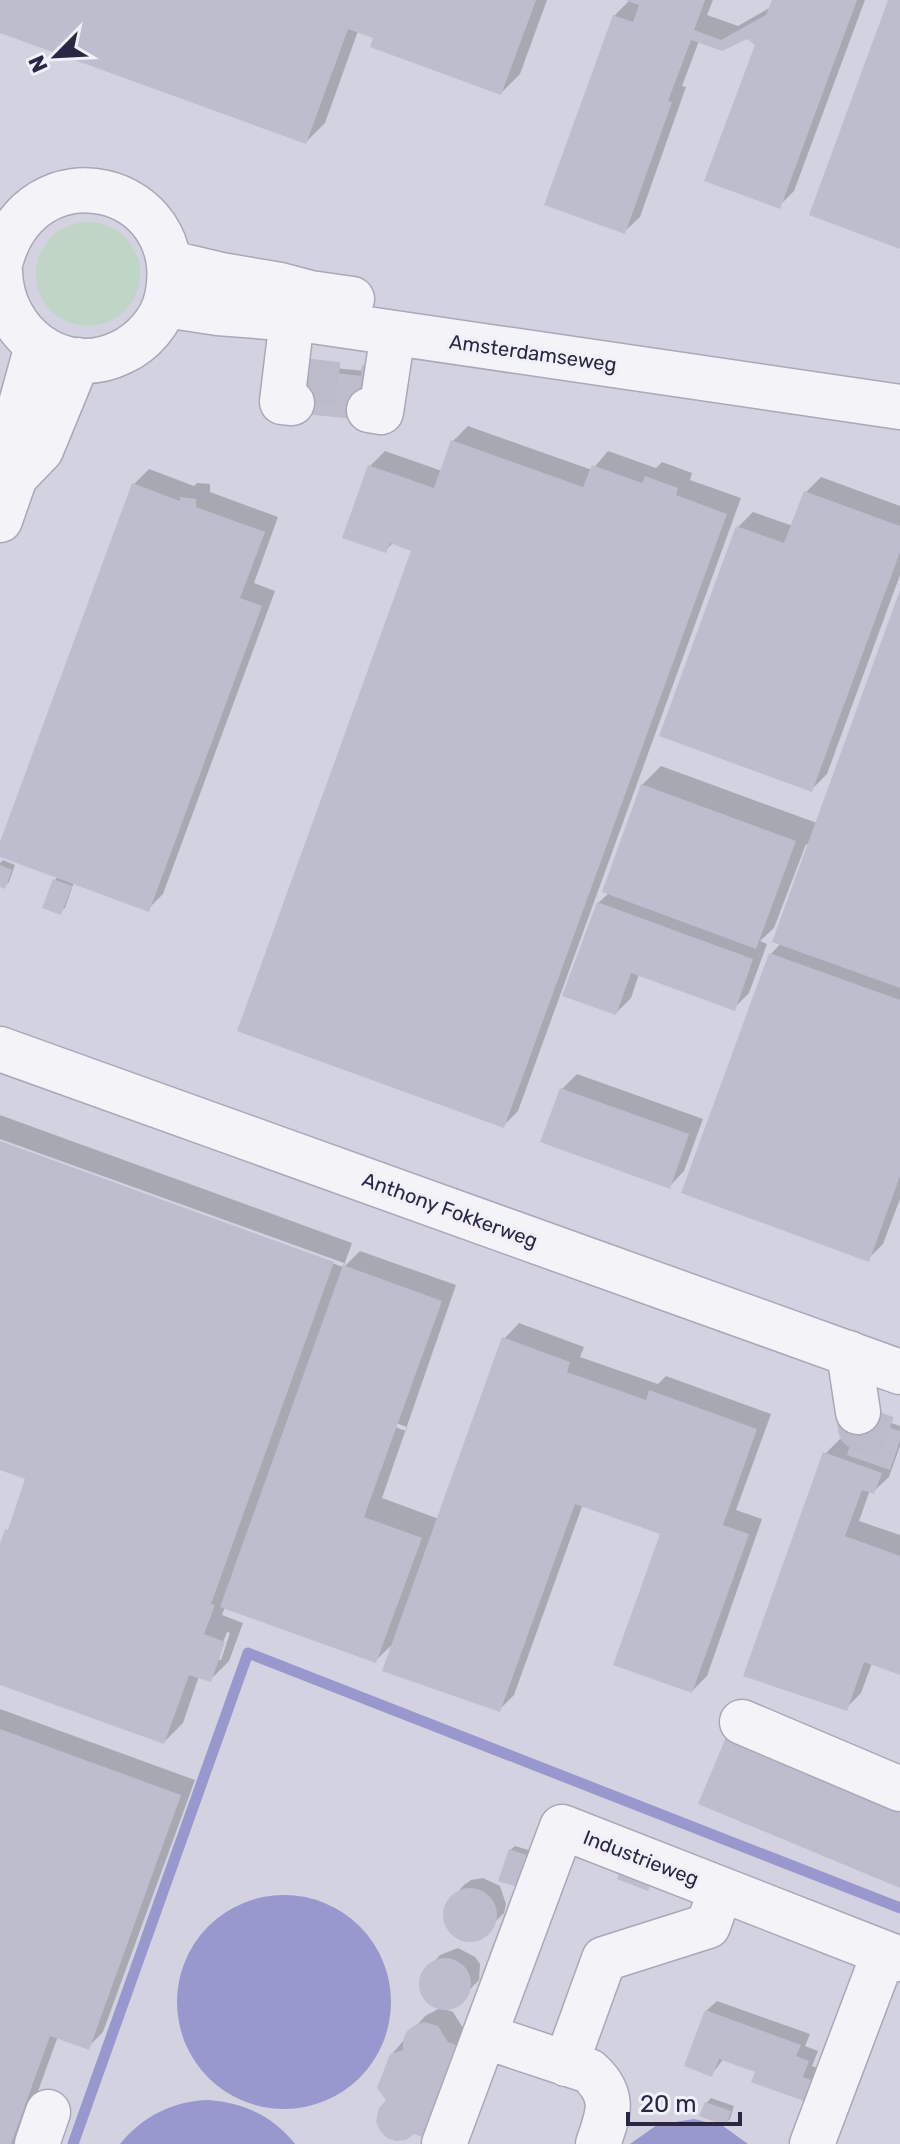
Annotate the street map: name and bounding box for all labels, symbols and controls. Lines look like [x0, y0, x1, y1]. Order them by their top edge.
north arrow [16, 16, 96, 96]
text: N [23, 51, 54, 77]
street label: Amsterdamseweg [448, 329, 618, 377]
street label: Anthony Fokkerweg [359, 1167, 541, 1253]
street label: Industrieweg [580, 1825, 702, 1891]
scale bar [628, 2076, 740, 2126]
text: 20 m [640, 2090, 697, 2118]

